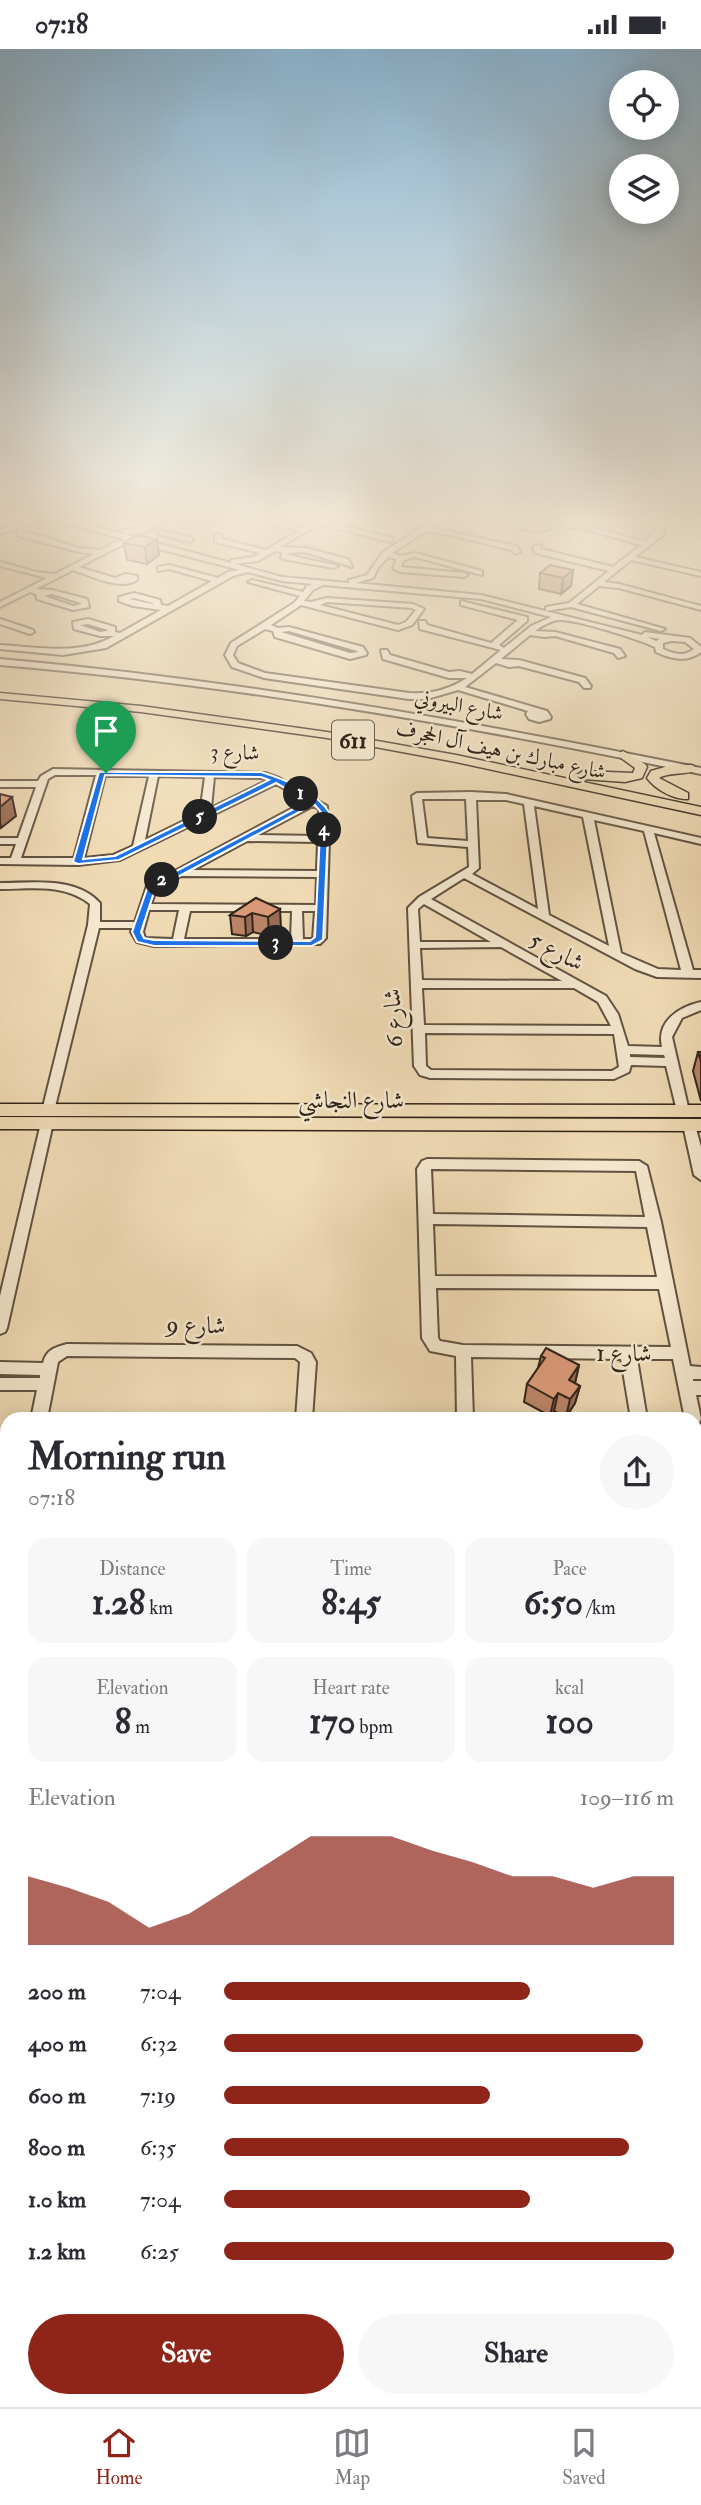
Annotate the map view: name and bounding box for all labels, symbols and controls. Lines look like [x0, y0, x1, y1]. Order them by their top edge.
text: 07:18 [35, 9, 88, 41]
map controls [609, 70, 679, 224]
button: locate [609, 70, 679, 140]
button: layers [609, 154, 679, 224]
street label: شارع البيروني [412, 684, 505, 731]
pin [76, 701, 136, 773]
icon: arrive [87, 712, 125, 750]
street label: شارع مبارك بن هيف آل الحجرف [393, 715, 608, 790]
road number: 611 [332, 720, 374, 759]
street label: شارع 3 [210, 738, 260, 771]
pin: 1 [284, 777, 318, 811]
text: 1 [297, 781, 304, 805]
pin: 5 [182, 799, 218, 835]
text: 5 [195, 804, 204, 828]
pin: 4 [306, 813, 342, 847]
text: 4 [318, 817, 329, 841]
pin: 2 [144, 863, 180, 897]
text: 2 [157, 867, 166, 891]
street label: شارع 5 [522, 924, 589, 982]
pin: 3 [258, 925, 294, 961]
text: 3 [272, 930, 279, 954]
street label: شارع 6 [376, 988, 415, 1048]
street label: شارع النجاشي [298, 1085, 404, 1122]
street label: شارع 9 [164, 1309, 226, 1346]
street label: شارع 1 [596, 1338, 652, 1373]
text: Morning run [28, 1433, 226, 1481]
button: share [600, 1435, 674, 1509]
text: 07:18 [28, 1483, 75, 1512]
text: Distance [99, 1557, 166, 1581]
text: Time [330, 1557, 372, 1581]
text: Pace [553, 1557, 587, 1581]
text: 1.28 [92, 1581, 145, 1625]
text: 8:45 [321, 1581, 381, 1625]
text: 6:50 [524, 1581, 583, 1625]
text: km [145, 1596, 173, 1620]
text: /km [583, 1596, 616, 1620]
text: Elevation [96, 1676, 169, 1700]
text: Heart rate [312, 1676, 390, 1700]
text: kcal [555, 1676, 584, 1700]
text: 8 [115, 1700, 131, 1744]
text: 170 [309, 1700, 355, 1744]
text: 100 [546, 1700, 594, 1744]
text: m [131, 1715, 150, 1739]
text: bpm [355, 1715, 393, 1739]
text: Elevation [28, 1783, 116, 1812]
text: 109–116 m [580, 1783, 674, 1812]
text: 200 m [28, 1977, 86, 2006]
text: 7:04 [140, 1977, 180, 2006]
text: 400 m [28, 2029, 87, 2058]
text: 6:32 [140, 2029, 178, 2058]
text: 600 m [28, 2081, 86, 2110]
text: 7:19 [140, 2081, 176, 2110]
text: 800 m [28, 2133, 85, 2162]
text: 6:35 [140, 2133, 176, 2162]
text: 1.0 km [28, 2185, 86, 2214]
text: 7:04 [140, 2185, 180, 2214]
text: 1.2 km [28, 2237, 86, 2266]
text: 6:25 [140, 2237, 179, 2266]
button: Save [28, 2314, 344, 2394]
button: Share [358, 2314, 674, 2394]
tab: Home [95, 2424, 143, 2490]
tab: Map [333, 2424, 371, 2490]
tab: Saved [562, 2424, 606, 2490]

